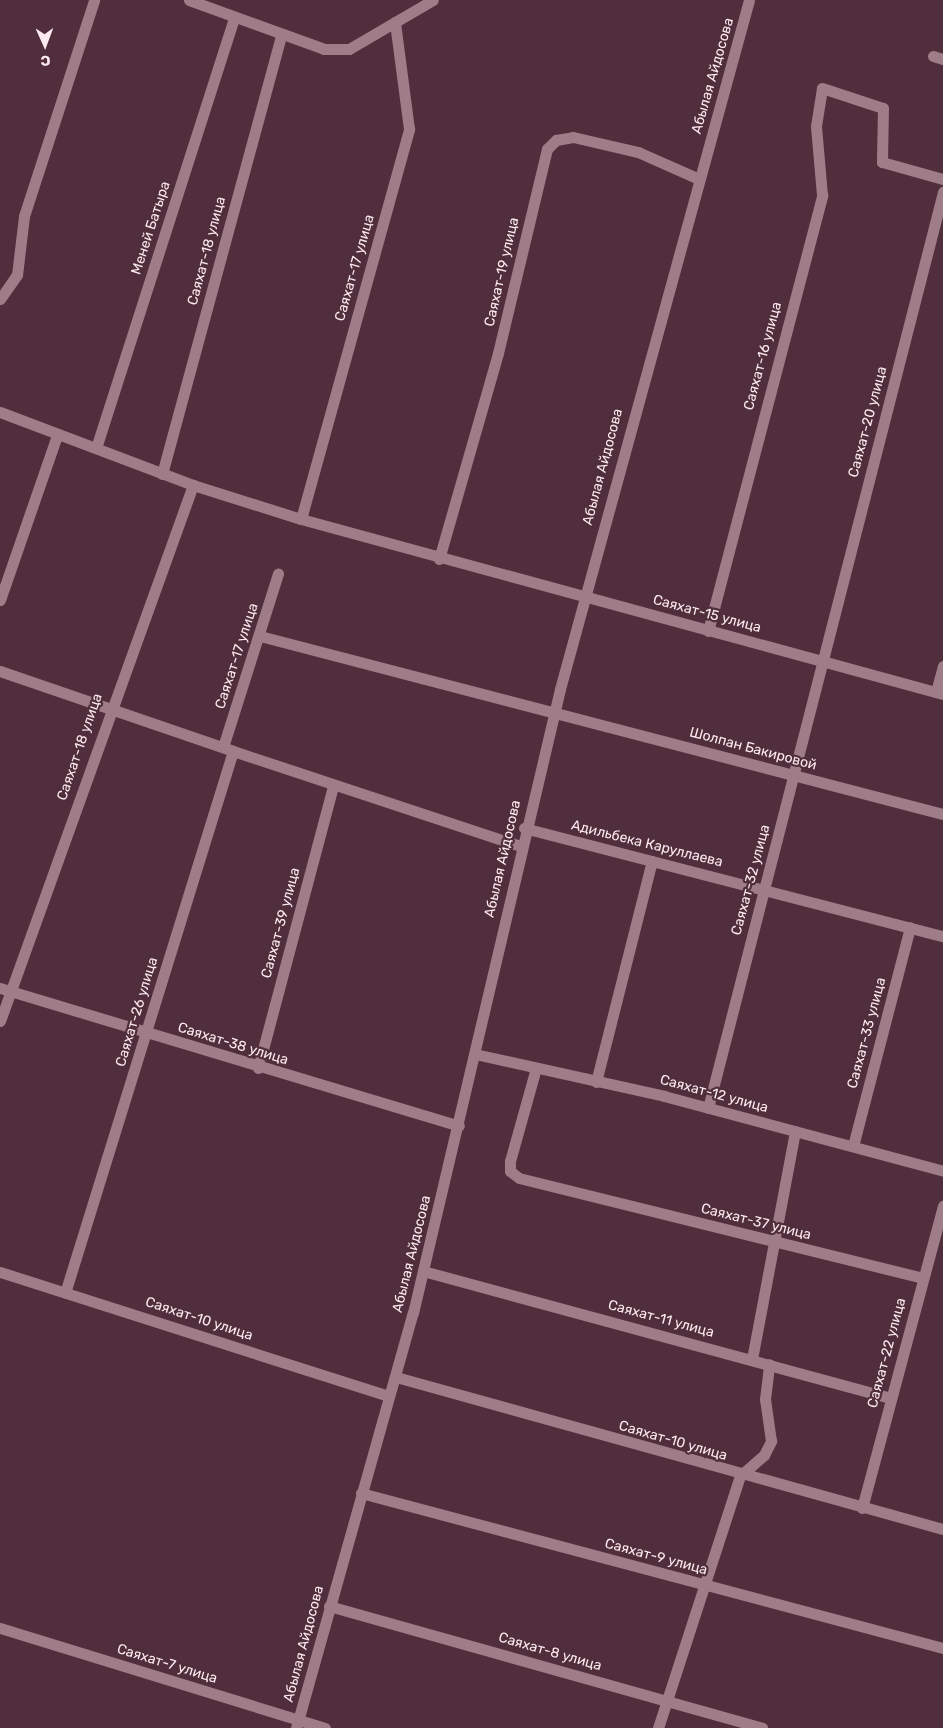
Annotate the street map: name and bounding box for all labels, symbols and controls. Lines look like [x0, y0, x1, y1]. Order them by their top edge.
street label: Абылая Айдосова [688, 16, 738, 136]
north arrow [20, 20, 70, 70]
text: С [40, 52, 51, 69]
street label: Меней Батыра [128, 179, 174, 277]
street label: Саяхат-18 улица [184, 195, 230, 307]
street label: Саяхат-17 улица [332, 213, 378, 323]
street label: Саяхат-19 улица [481, 216, 523, 328]
street label: Саяхат-16 улица [740, 300, 786, 412]
street label: Саяхат-20 улица [845, 365, 891, 479]
street label: Абылая Айдосова [579, 407, 627, 527]
street label: Саяхат-15 улица [651, 591, 763, 637]
street label: Саяхат-17 улица [212, 601, 262, 711]
street label: Саяхат-18 улица [54, 691, 106, 803]
street label: Шолпан Бакировой [688, 724, 818, 774]
street label: Абылая Айдосова [481, 799, 525, 919]
street label: Адильбека Каруллаева [570, 817, 724, 871]
street label: Саяхат-32 улица [728, 823, 774, 937]
street label: Саяхат-39 улица [258, 866, 304, 980]
street label: Саяхат-26 улица [112, 955, 162, 1069]
street label: Саяхат-33 улица [844, 976, 890, 1090]
street label: Саяхат-38 улица [176, 1019, 290, 1069]
street label: Саяхат-12 улица [658, 1071, 770, 1117]
street label: Абылая Айдосова [389, 1194, 435, 1314]
street label: Саяхат-37 улица [699, 1200, 813, 1244]
street label: Саяхат-10 улица [143, 1294, 255, 1344]
street label: Саяхат-22 улица [864, 1296, 910, 1410]
street label: Саяхат-11 улица [606, 1297, 716, 1341]
street label: Саяхат-10 улица [617, 1417, 729, 1465]
street label: Саяхат-9 улица [603, 1535, 709, 1579]
street label: Абылая Айдосова [280, 1584, 328, 1704]
street label: Саяхат-8 улица [496, 1629, 604, 1675]
street label: Саяхат-7 улица [115, 1641, 219, 1687]

